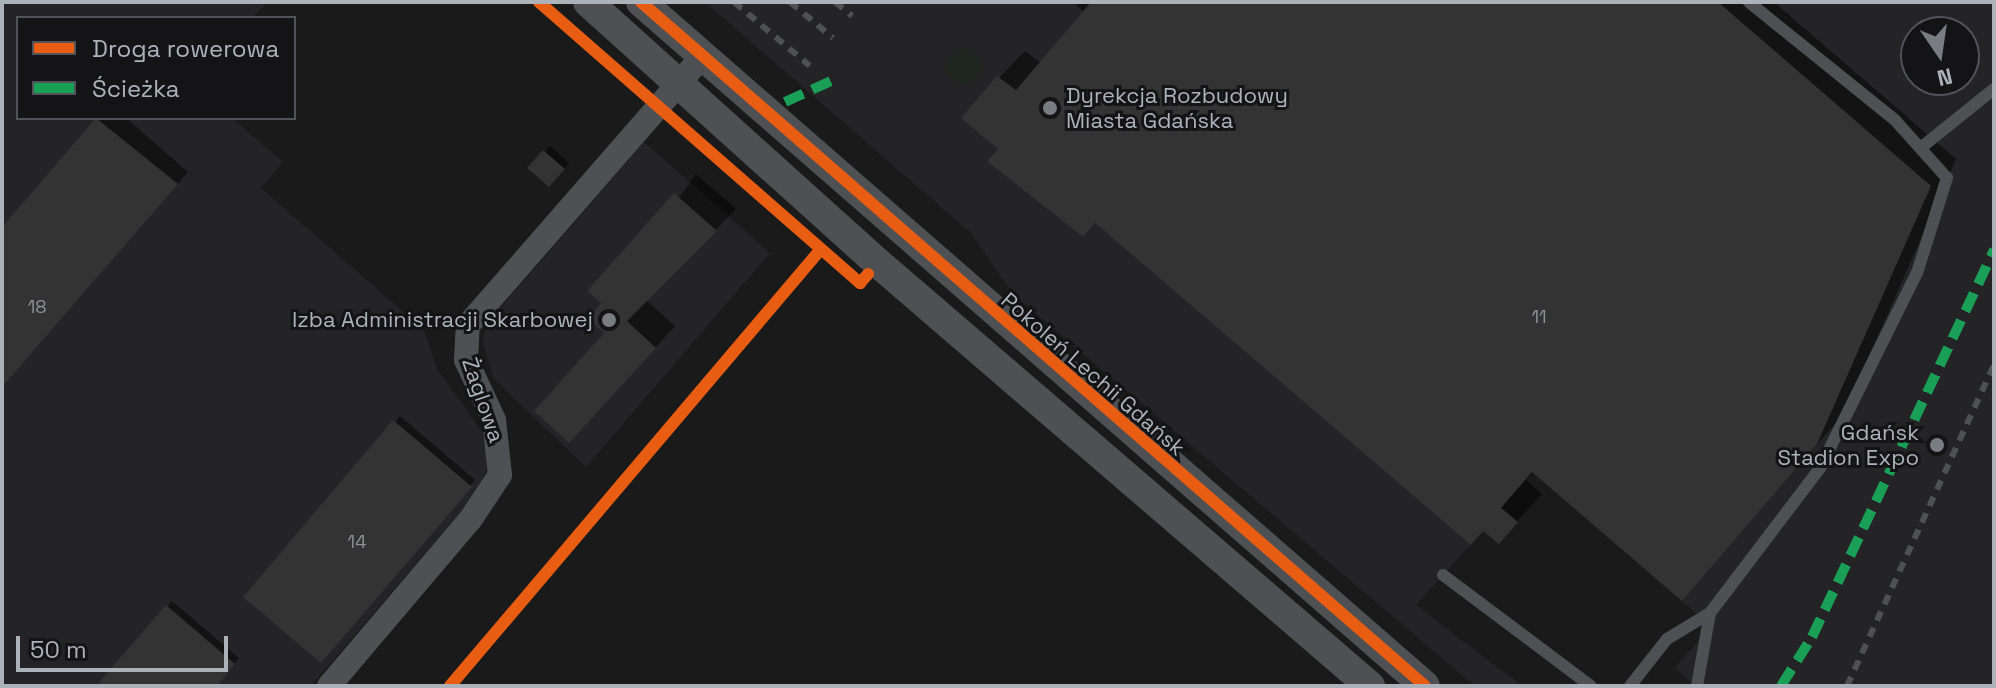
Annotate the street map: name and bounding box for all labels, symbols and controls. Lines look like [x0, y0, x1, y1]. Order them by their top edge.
legend [16, 16, 296, 120]
north arrow [1900, 16, 1980, 96]
text: Droga rowerowa [92, 33, 279, 64]
text: N [1935, 62, 1955, 93]
text: Ścieżka [92, 73, 180, 104]
place label: Dyrekcja Rozbudowy Miasta Gdańska [1066, 82, 1288, 134]
marker: Dyrekcja Rozbudowy Miasta Gdańska [1041, 99, 1059, 117]
street label: Pokoleń Lechii Gdańsk [996, 287, 1190, 461]
house number: 18 [28, 296, 46, 318]
house number: 11 [1531, 306, 1547, 328]
place label: Izba Administracji Skarbowej [292, 307, 593, 333]
marker: Izba Administracji Skarbowej [600, 311, 618, 329]
street label: Żaglowa [456, 354, 510, 446]
place label: Gdańsk Stadion Expo [1778, 419, 1919, 470]
marker: Gdańsk Stadion Expo [1926, 434, 1948, 456]
house number: 14 [348, 531, 366, 553]
scale bar [20, 620, 232, 670]
text: 50 m [30, 634, 87, 665]

